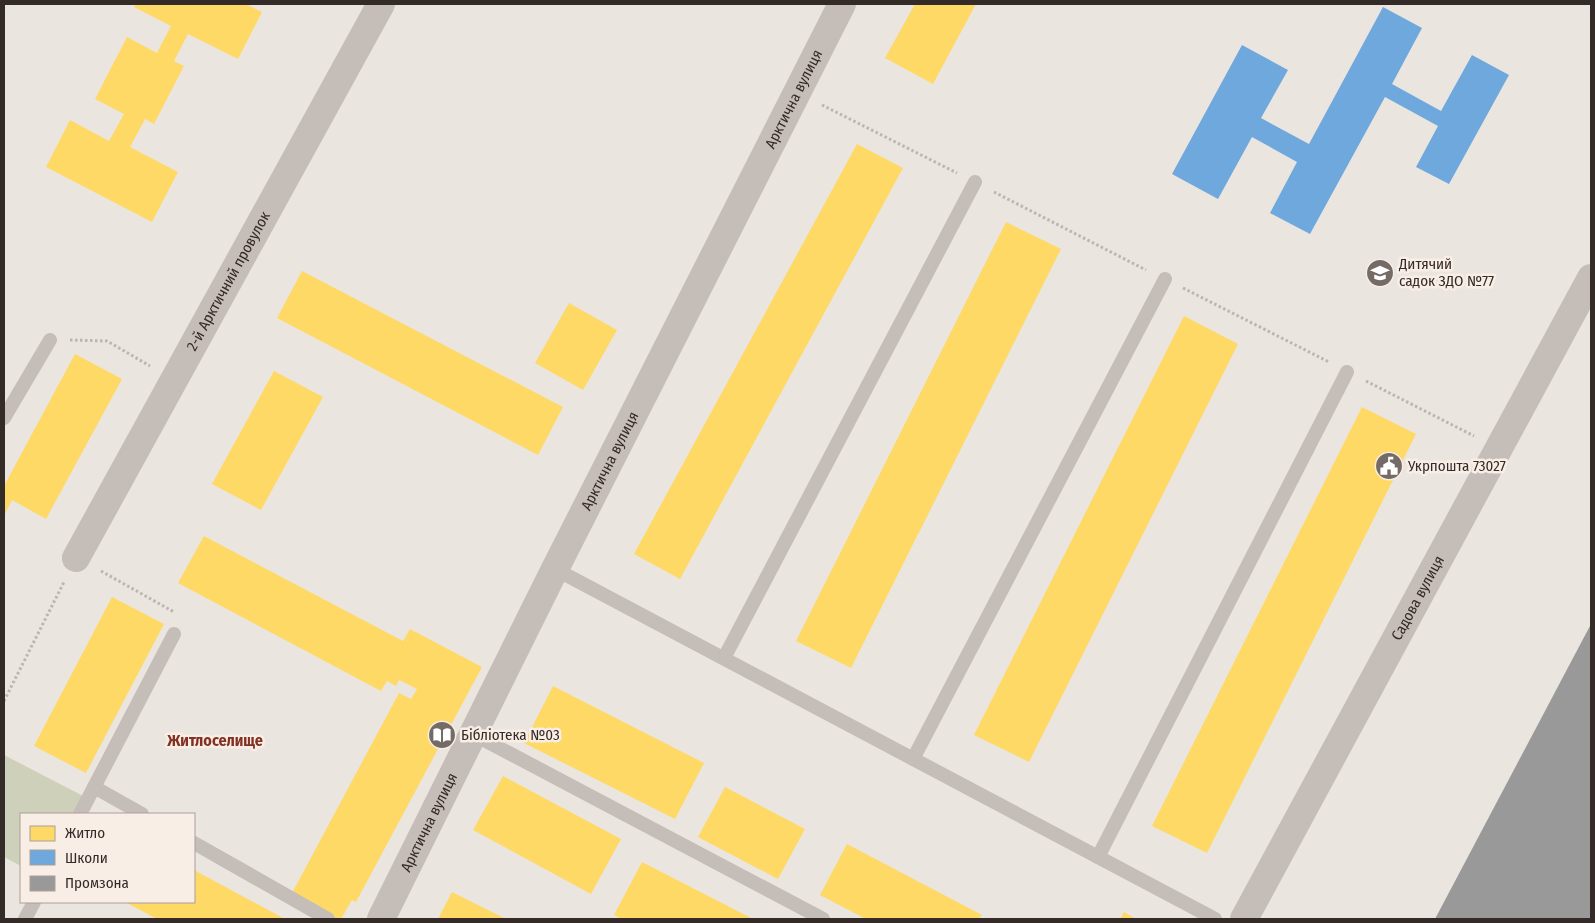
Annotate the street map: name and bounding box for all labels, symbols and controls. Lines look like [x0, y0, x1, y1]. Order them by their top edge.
street label: Арктична вулиця [761, 47, 826, 151]
street label: 2-й Арктичний провулок [183, 208, 274, 354]
place label: Дитячий садок ЗДО №77 [1398, 255, 1494, 290]
school or university icon: Дитячий садок ЗДО №77 [1365, 258, 1395, 288]
street label: Арктична вулиця [577, 409, 642, 513]
public building icon: Укрпошта 73027 [1374, 451, 1404, 481]
place label: Укрпошта 73027 [1407, 457, 1506, 475]
street label: Садова вулиця [1388, 553, 1448, 643]
library icon: Бібліотека №03 [427, 720, 457, 750]
place label: Бібліотека №03 [461, 726, 560, 744]
district label: Житлоселище [166, 731, 263, 750]
street label: Арктична вулиця [397, 770, 461, 875]
legend [20, 813, 195, 903]
text: Житло [65, 824, 105, 842]
text: Школи [65, 849, 108, 867]
text: Промзона [65, 874, 129, 892]

